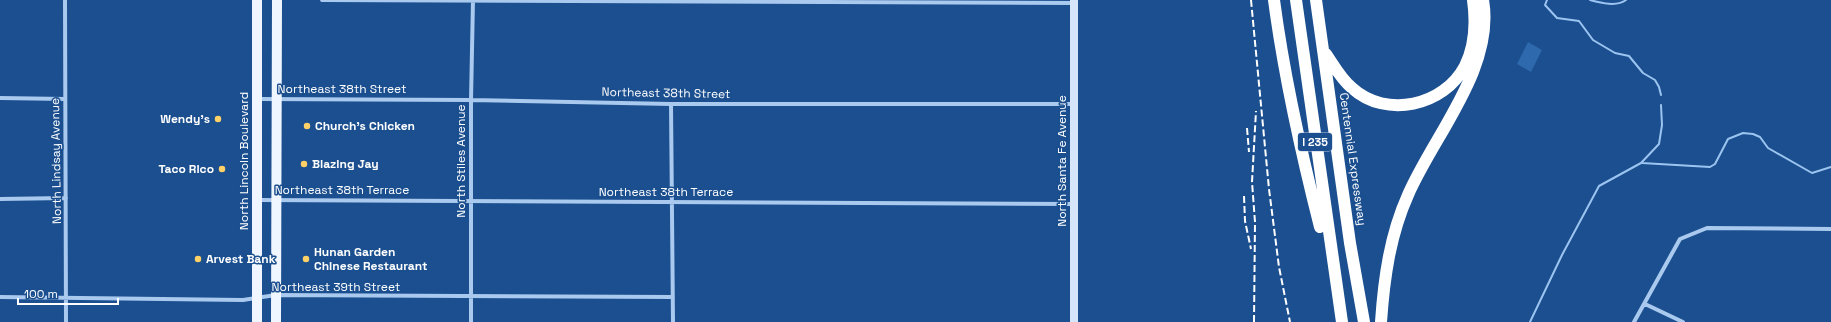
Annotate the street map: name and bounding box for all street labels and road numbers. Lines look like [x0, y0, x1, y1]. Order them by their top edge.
street label: Northeast 38th Street [278, 81, 406, 97]
street label: Northeast 38th Street [601, 84, 731, 102]
street label: Centennial Expressway [1336, 91, 1370, 227]
street label: North Lincoln Boulevard [236, 92, 252, 230]
street label: North Santa Fe Avenue [1054, 95, 1070, 227]
street label: North Lindsay Avenue [47, 98, 65, 224]
street label: North Stiles Avenue [453, 104, 469, 218]
road number: I 235 [1298, 133, 1332, 151]
street label: Northeast 38th Terrace [275, 182, 409, 198]
street label: Northeast 38th Terrace [599, 184, 733, 200]
street label: Northeast 39th Street [272, 279, 400, 295]

